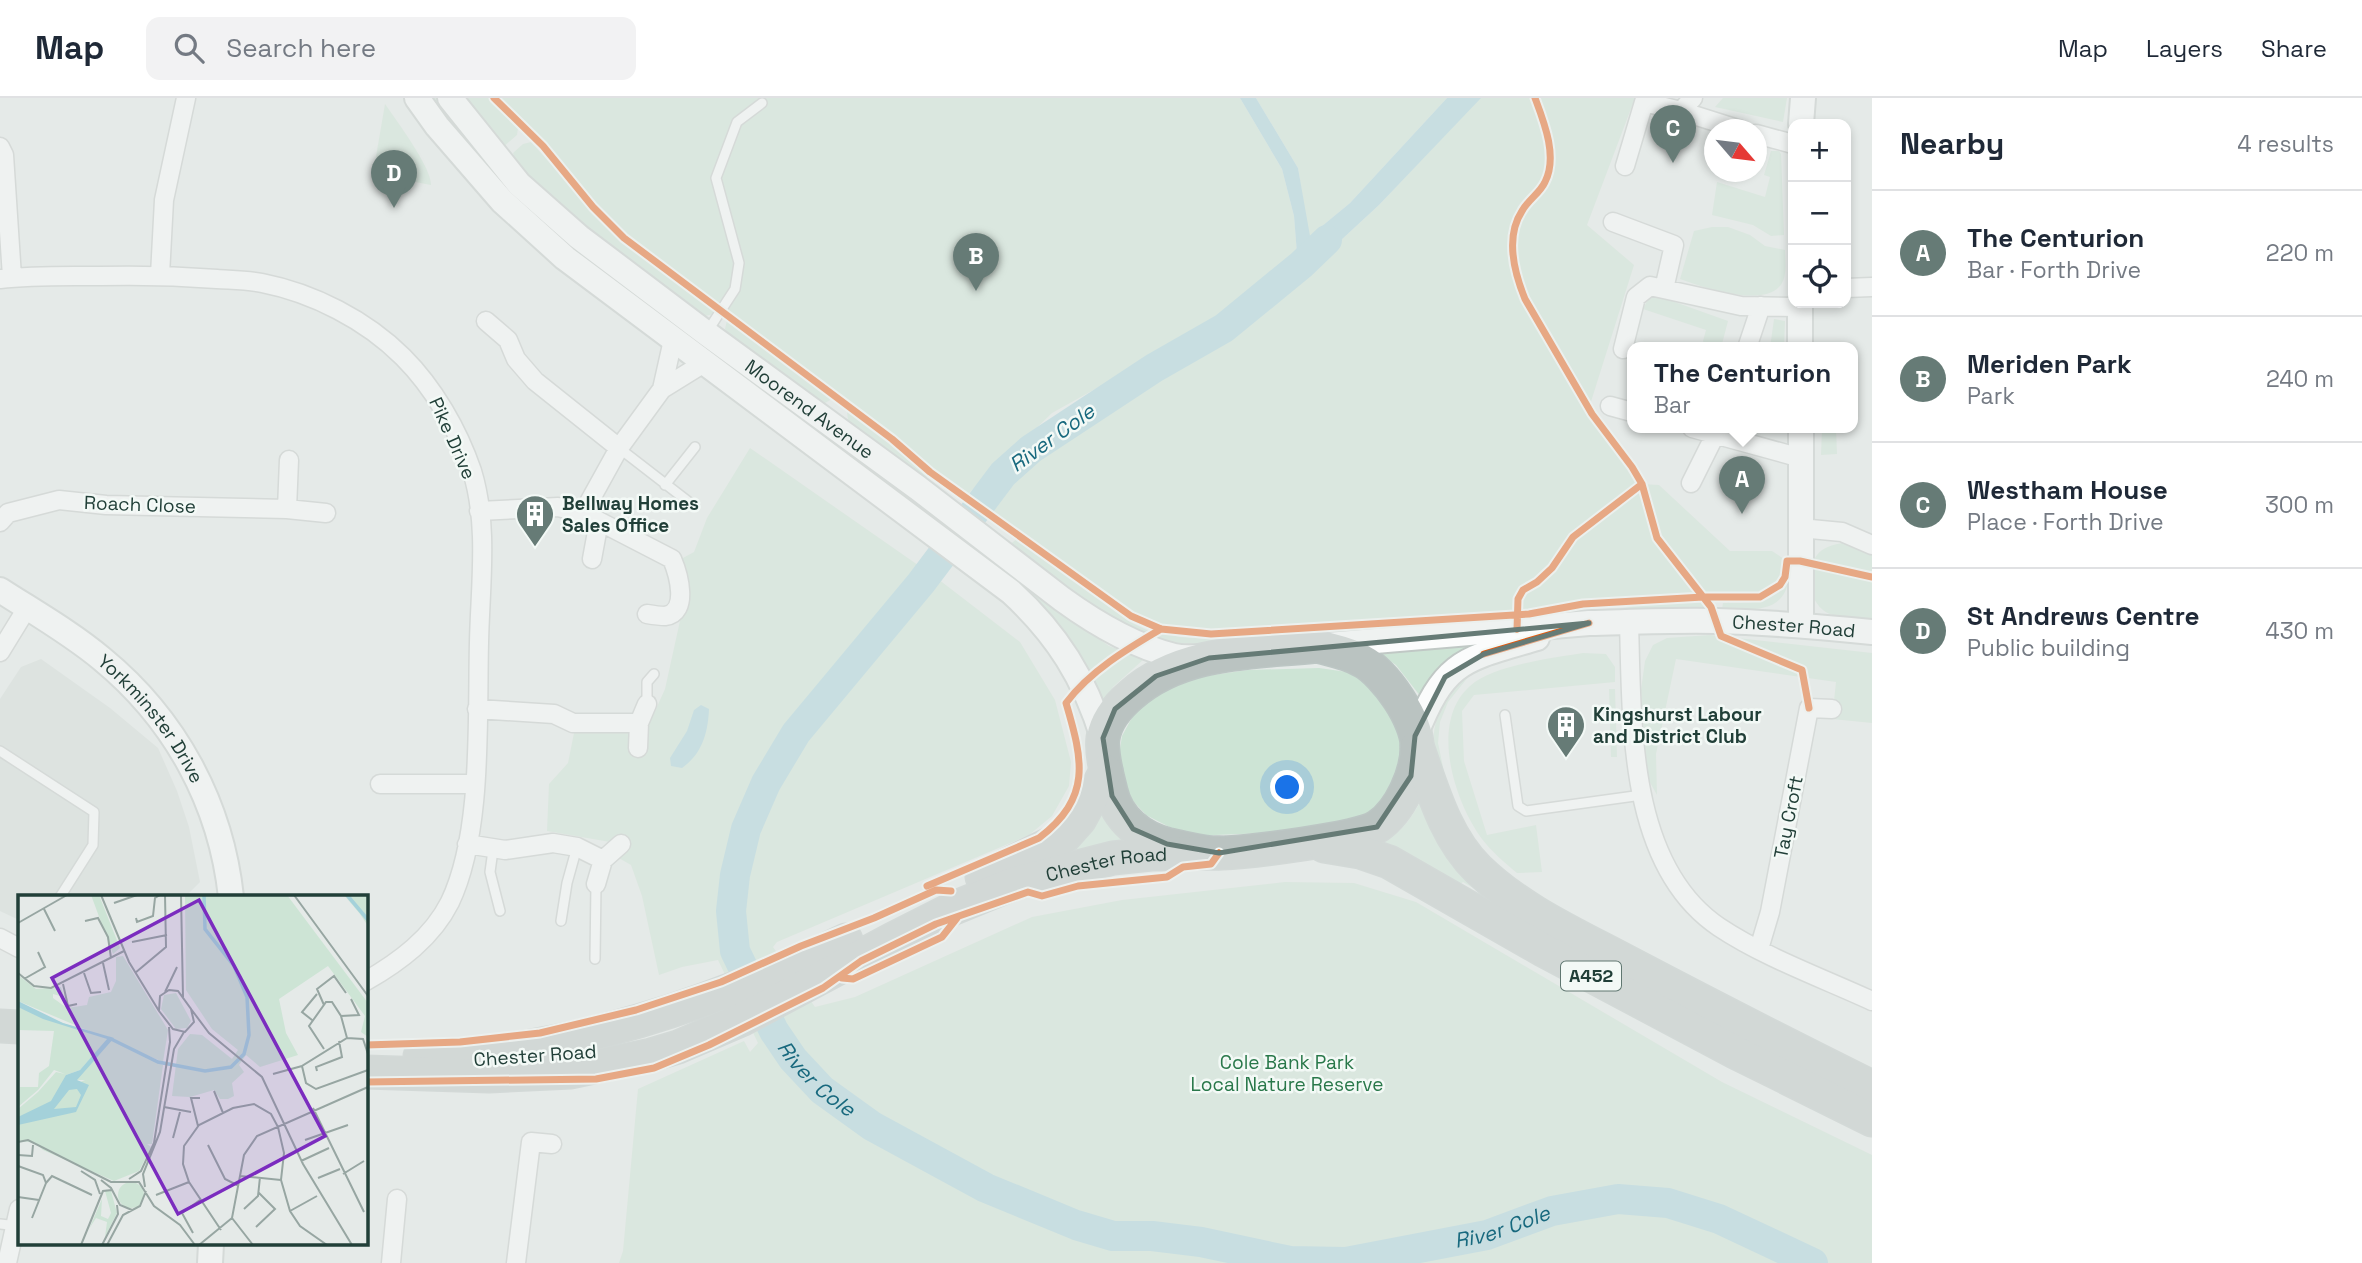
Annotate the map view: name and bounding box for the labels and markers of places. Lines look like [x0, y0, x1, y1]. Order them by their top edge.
pin: C [1650, 105, 1696, 163]
pin: D [371, 150, 417, 208]
pin: B [953, 233, 999, 291]
pin: A [1719, 456, 1765, 514]
place label: Bellway Homes Sales Office [562, 491, 699, 538]
building icon: Bellway Homes Sales Office [514, 493, 556, 548]
place label: Kingshurst Labour and District Club [1593, 702, 1762, 749]
building icon: Kingshurst Labour and District Club [1545, 704, 1587, 759]

